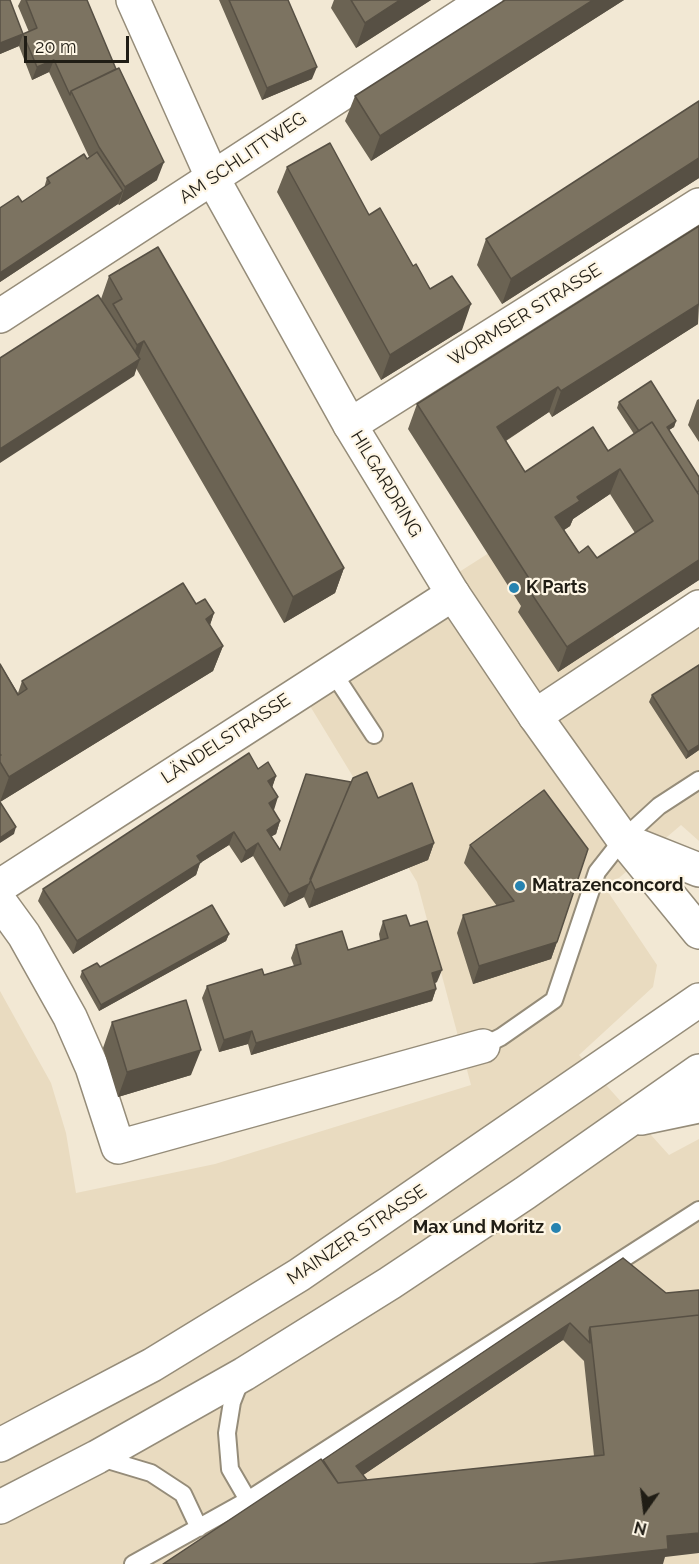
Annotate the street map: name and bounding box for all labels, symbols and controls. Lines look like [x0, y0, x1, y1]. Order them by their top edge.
scale bar [27, 24, 132, 62]
text: 20 m [35, 36, 77, 57]
street label: AM SCHLITTWEG [175, 108, 311, 208]
street label: WORMSER STRASSE [445, 259, 605, 371]
street label: HILGARDRING [346, 427, 426, 541]
place label: K Parts [526, 577, 587, 599]
marker: K Parts [507, 581, 521, 595]
street label: LÄNDELSTRASSE [158, 689, 294, 789]
place label: Matrazenconcord [532, 875, 684, 897]
marker: Matrazenconcord [513, 879, 527, 893]
street label: MAINZER STRASSE [283, 1180, 431, 1290]
place label: Max und Moritz [413, 1217, 544, 1239]
marker: Max und Moritz [549, 1221, 563, 1235]
north arrow [615, 1480, 675, 1540]
text: N [632, 1517, 649, 1539]

